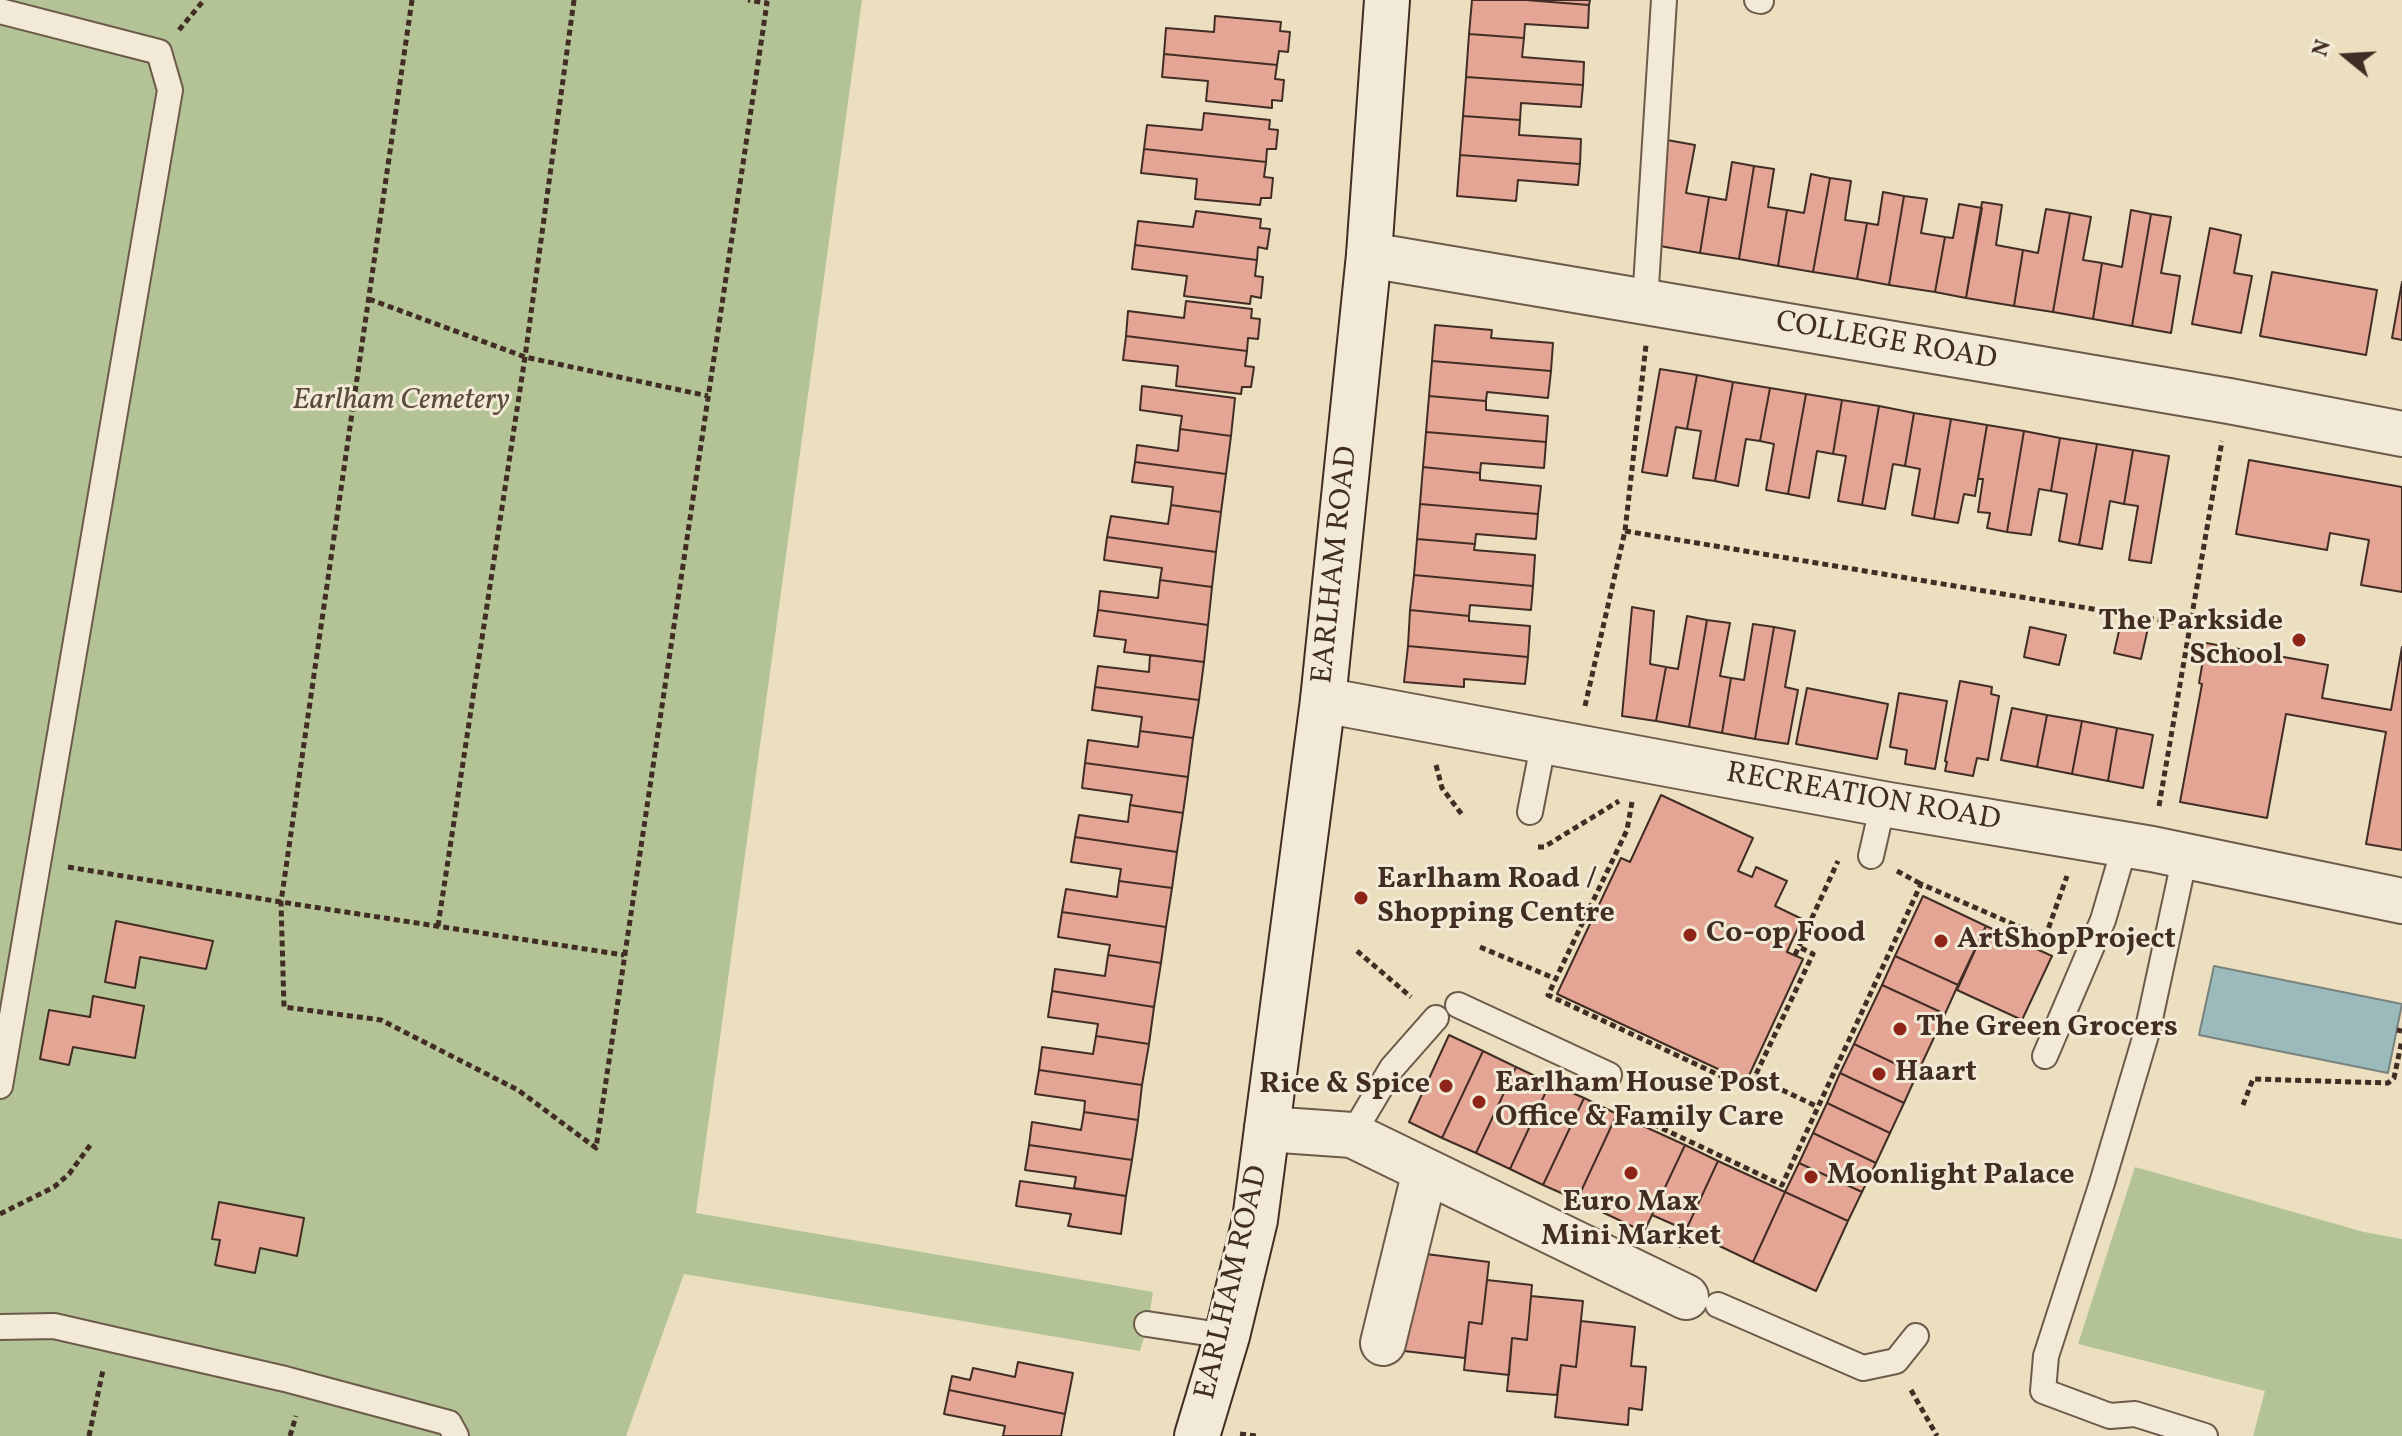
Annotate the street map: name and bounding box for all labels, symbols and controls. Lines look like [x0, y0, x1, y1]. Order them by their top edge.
north arrow [2306, 16, 2386, 96]
text: N [2305, 36, 2340, 61]
street label: COLLEGE ROAD [1773, 306, 1999, 380]
park label: Earlham Cemetery [292, 384, 510, 420]
street label: EARLHAM ROAD [1307, 444, 1367, 686]
place label: The Parkside School [2098, 605, 2283, 676]
marker: The Parkside School [2290, 631, 2308, 649]
street label: RECREATION ROAD [1723, 757, 2003, 841]
place label: Earlham Road / Shopping Centre [1377, 863, 1615, 934]
marker: Earlham Road / Shopping Centre [1352, 889, 1370, 907]
place label: Co-op Food [1706, 917, 1866, 953]
place label: ArtShopProject [1957, 923, 2176, 959]
marker: Co-op Food [1681, 926, 1699, 944]
marker: ArtShopProject [1932, 932, 1950, 950]
place label: The Green Grocers [1916, 1011, 2178, 1047]
marker: The Green Grocers [1891, 1020, 1909, 1038]
place label: Haart [1895, 1056, 1977, 1092]
marker: Haart [1870, 1065, 1888, 1083]
place label: Earlham House Post Office & Family Care [1495, 1067, 1784, 1138]
place label: Rice & Spice [1259, 1068, 1430, 1104]
marker: Rice & Spice [1437, 1077, 1455, 1095]
marker: Earlham House Post Office & Family Care [1470, 1093, 1488, 1111]
place label: Moonlight Palace [1827, 1159, 2075, 1195]
street label: EARLHAM ROAD [1190, 1163, 1278, 1403]
marker: Euro Max Mini Market [1622, 1164, 1640, 1182]
marker: Moonlight Palace [1802, 1168, 1820, 1186]
place label: Euro Max Mini Market [1541, 1186, 1721, 1256]

